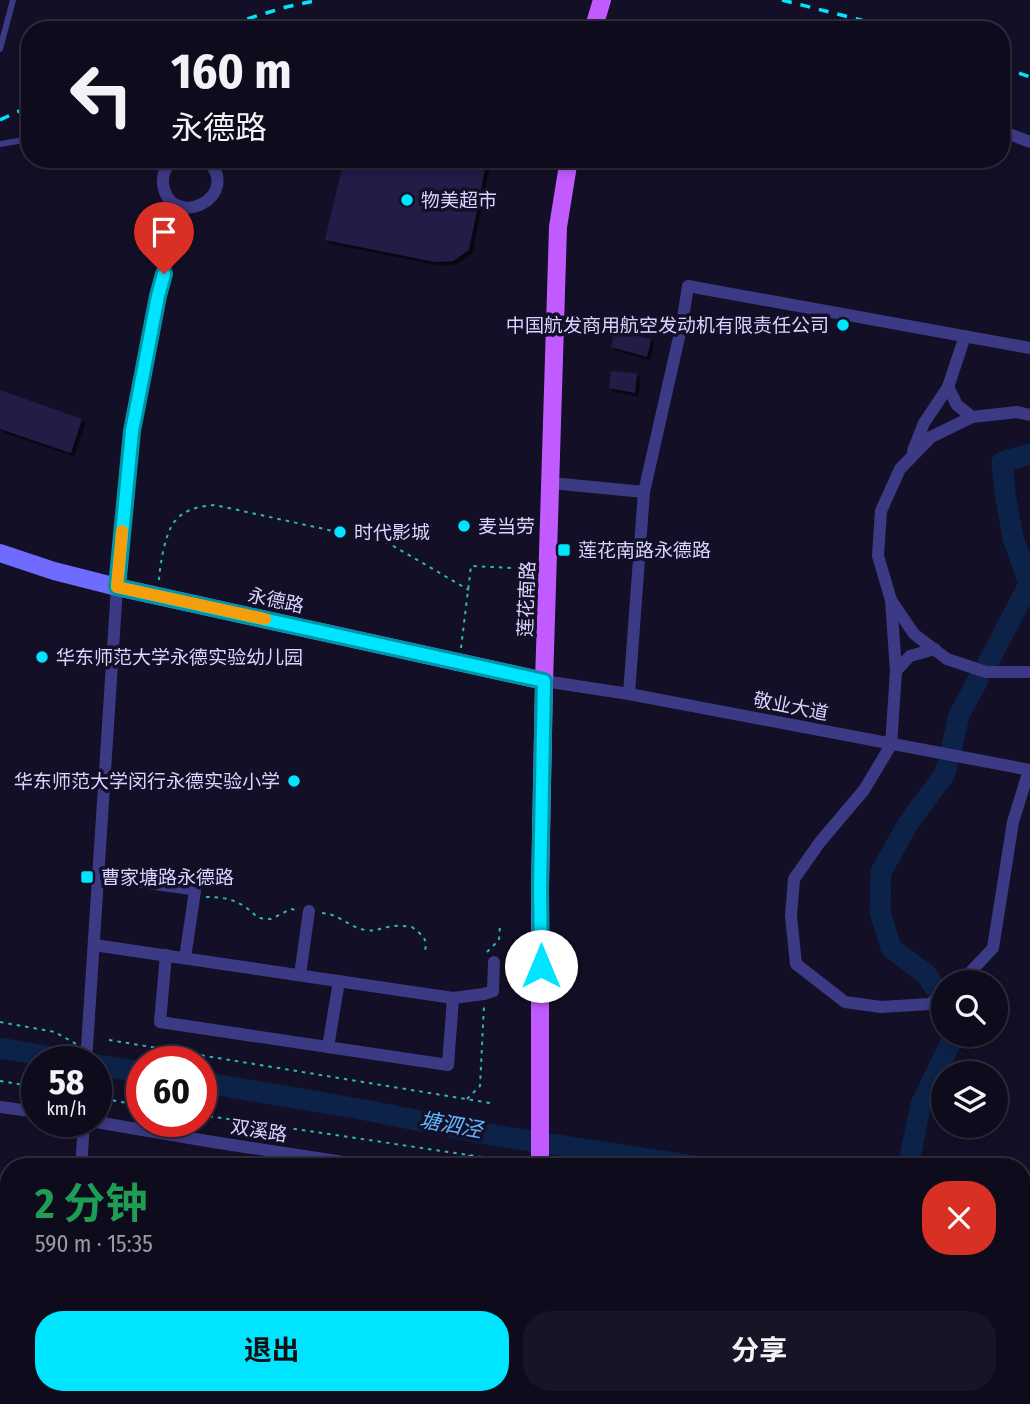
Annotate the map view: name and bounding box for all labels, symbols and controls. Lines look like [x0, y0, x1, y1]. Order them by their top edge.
text: 160 m [171, 42, 292, 101]
icon: left [56, 49, 147, 140]
text: 永德路 [171, 109, 267, 147]
place label: 物美超市 [421, 189, 497, 212]
marker: 物美超市 [399, 192, 415, 208]
pin [134, 202, 194, 274]
icon: arrive [145, 213, 183, 251]
place label: 中国航发商用航空发动机有限责任公司 [506, 314, 829, 337]
marker: 中国航发商用航空发动机有限责任公司 [835, 317, 851, 333]
place label: 麦当劳 [478, 515, 535, 538]
marker: 麦当劳 [456, 518, 472, 534]
place label: 时代影城 [354, 521, 430, 544]
marker: 时代影城 [332, 524, 348, 540]
place label: 莲花南路永德路 [578, 539, 711, 562]
marker: 莲花南路永德路 [556, 542, 572, 558]
street label: 莲花南路 [514, 561, 539, 637]
street label: 永德路 [246, 583, 306, 618]
place label: 华东师范大学永德实验幼儿园 [56, 646, 303, 669]
marker: 华东师范大学永德实验幼儿园 [34, 649, 50, 665]
street label: 敬业大道 [751, 688, 830, 725]
place label: 华东师范大学闵行永德实验小学 [14, 770, 280, 793]
marker: 华东师范大学闵行永德实验小学 [286, 773, 302, 789]
place label: 曹家塘路永德路 [101, 866, 234, 889]
marker: 曹家塘路永德路 [79, 869, 95, 885]
position arrow [504, 929, 578, 1003]
map controls [931, 970, 1008, 1138]
button: search [931, 970, 1008, 1047]
speed limit sign: 60 [126, 1046, 217, 1137]
text: 58 [49, 1061, 84, 1103]
button: layers [931, 1061, 1008, 1138]
text: km/h [46, 1098, 87, 1120]
water label: 塘泗泾 [418, 1107, 486, 1144]
street label: 双溪路 [229, 1115, 289, 1146]
text: 2 分钟 [35, 1179, 147, 1229]
button: close [922, 1181, 996, 1255]
text: 590 m · 15:35 [35, 1230, 153, 1258]
button: 退出 [35, 1311, 509, 1391]
button: 分享 [523, 1311, 996, 1391]

